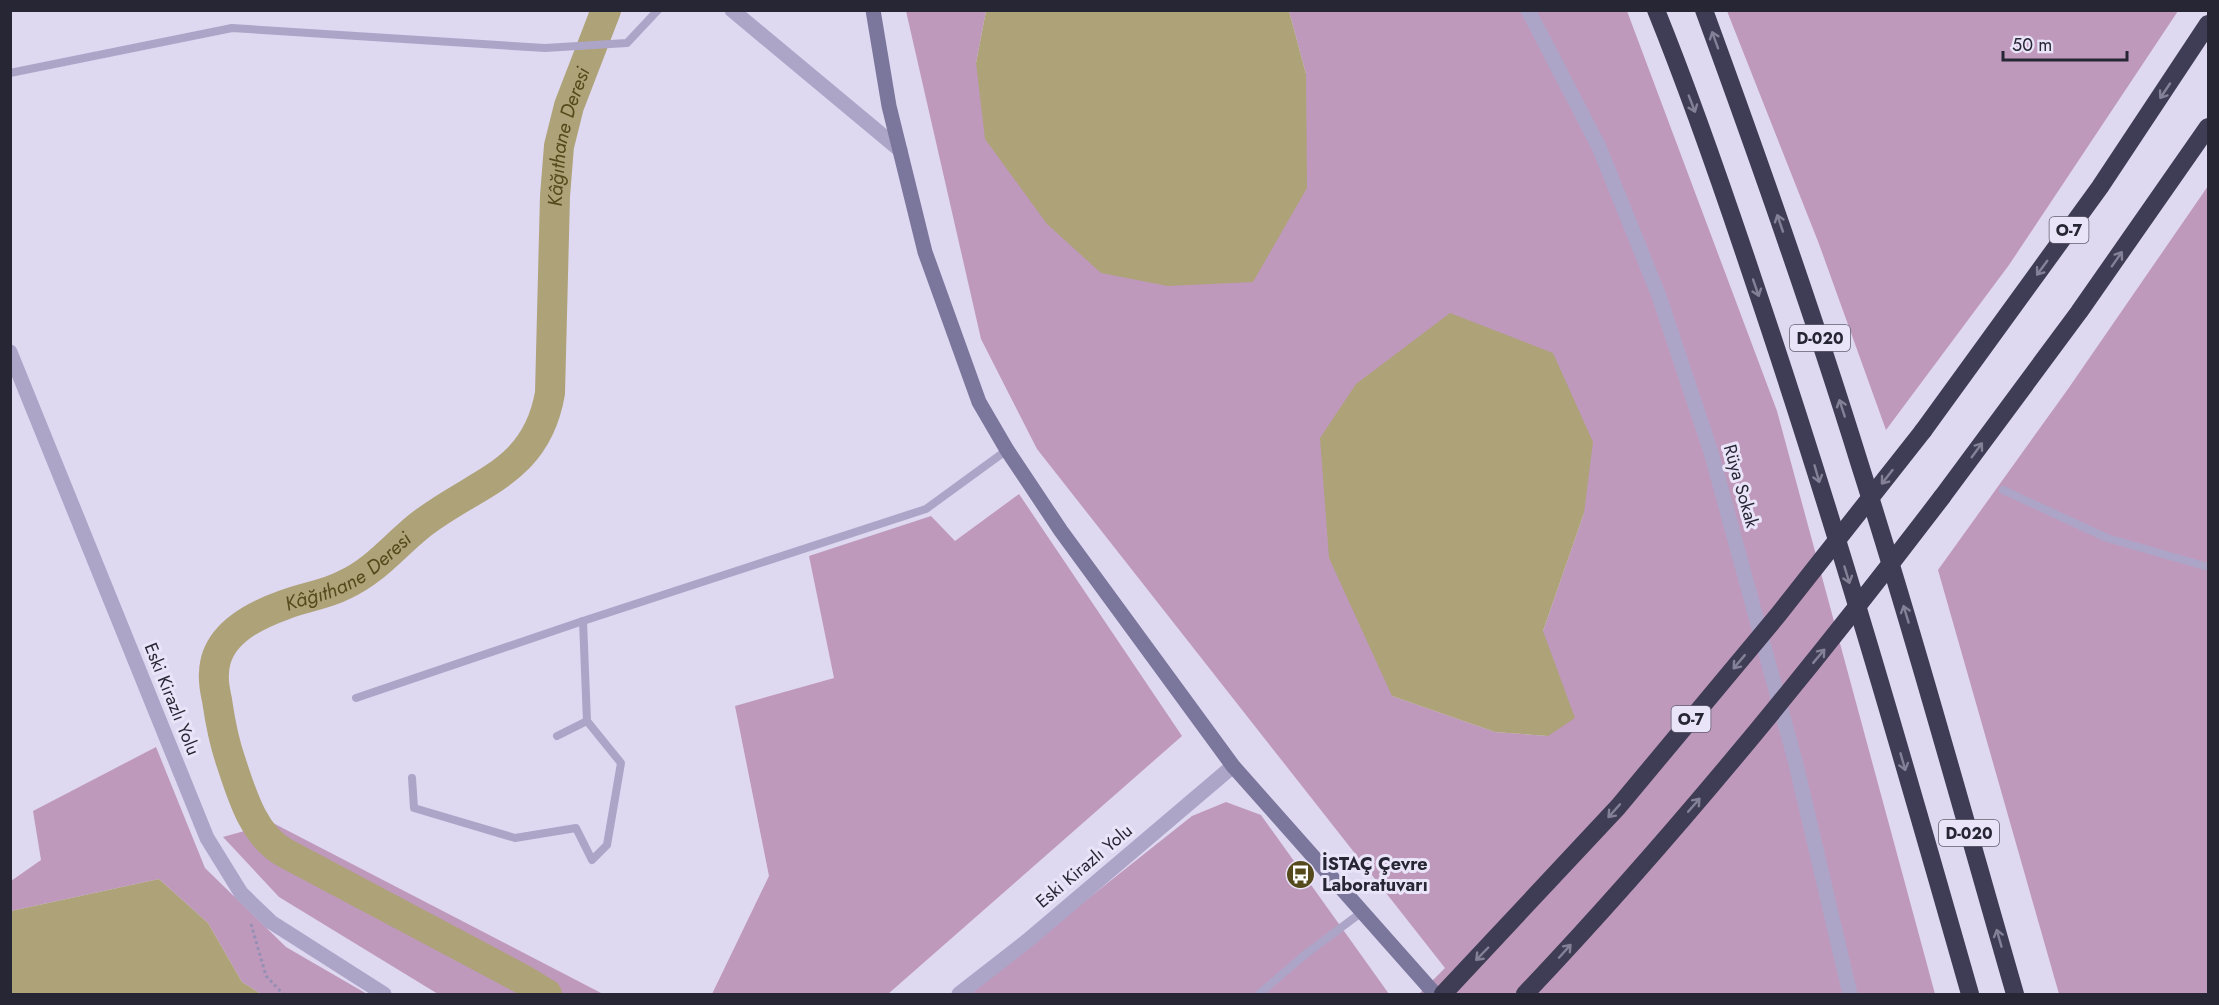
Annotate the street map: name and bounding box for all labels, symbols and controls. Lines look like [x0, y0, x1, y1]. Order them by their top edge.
scale bar [2003, 24, 2128, 62]
one-way arrow [1708, 31, 1719, 49]
text: 50 m [2012, 32, 2052, 58]
water label: Kâğıthane Deresi [540, 62, 598, 207]
one-way arrow [2159, 82, 2171, 99]
one-way arrow [1687, 95, 1698, 113]
one-way arrow [1774, 214, 1785, 233]
road number: O-7 [2050, 217, 2088, 243]
one-way arrow [2111, 251, 2123, 267]
one-way arrow [2036, 260, 2048, 276]
one-way arrow [1752, 279, 1763, 297]
road number: D-020 [1790, 325, 1850, 351]
one-way arrow [1836, 399, 1847, 418]
street label: Rüya Sokak [1717, 441, 1765, 531]
one-way arrow [1971, 443, 1983, 459]
one-way arrow [1812, 464, 1823, 483]
one-way arrow [1881, 469, 1894, 485]
water label: Kâğıthane Deresi [281, 524, 418, 618]
one-way arrow [1842, 565, 1853, 584]
one-way arrow [1900, 605, 1911, 624]
street label: Eski Kirazlı Yolu [138, 639, 206, 759]
one-way arrow [1812, 649, 1826, 664]
one-way arrow [1732, 654, 1746, 669]
road number: O-7 [1672, 706, 1710, 732]
one-way arrow [1898, 752, 1909, 771]
one-way arrow [1687, 798, 1701, 813]
one-way arrow [1607, 803, 1621, 818]
street label: Eski Kirazlı Yolu [1030, 818, 1138, 914]
road number: D-020 [1939, 820, 1999, 846]
place label: İSTAÇ Çevre Laboratuvarı [1322, 851, 1428, 898]
bus stop icon: İSTAÇ Çevre Laboratuvarı [1285, 858, 1317, 890]
one-way arrow [1993, 929, 2004, 948]
one-way arrow [1558, 944, 1572, 959]
one-way arrow [1474, 947, 1489, 962]

